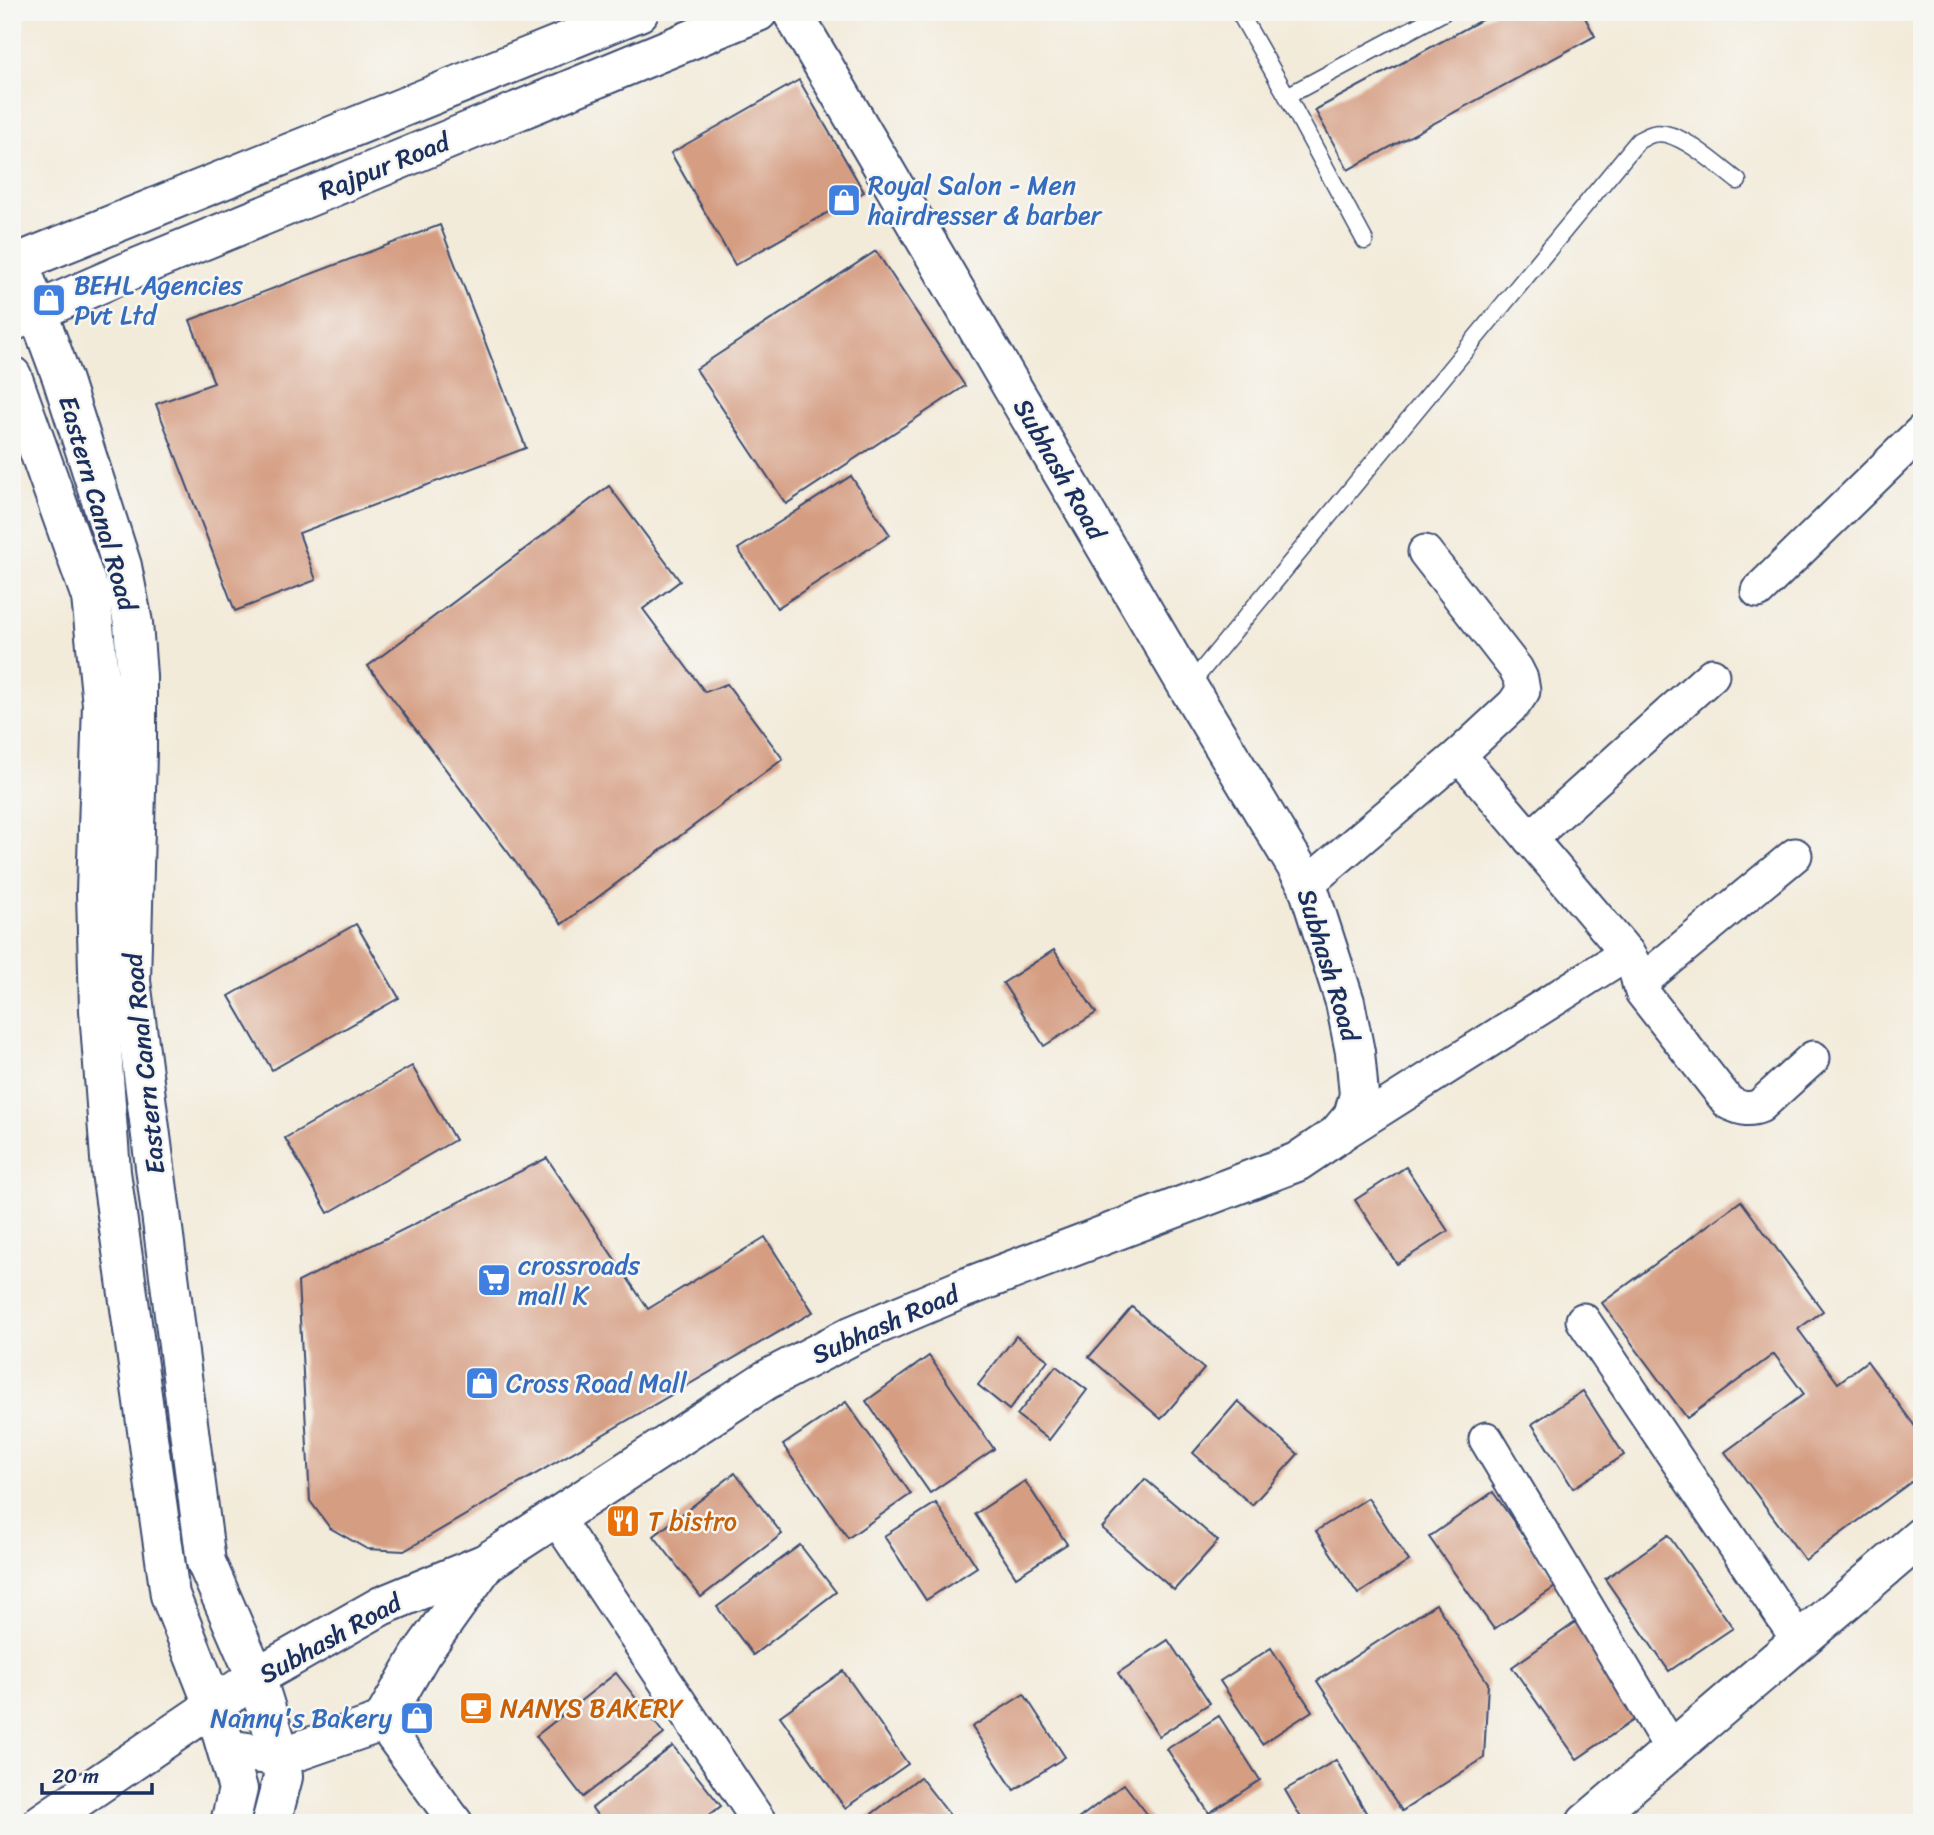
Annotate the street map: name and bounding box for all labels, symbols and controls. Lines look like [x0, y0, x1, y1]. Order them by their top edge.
street label: Rajpur Road [312, 118, 459, 213]
place label: Royal Salon - Men hairdresser & barber [867, 162, 1102, 238]
shop icon: Royal Salon - Men hairdresser & barber [825, 181, 863, 219]
place label: BEHL Agencies Pvt Ltd [74, 262, 244, 338]
shop icon: BEHL Agencies Pvt Ltd [30, 281, 68, 319]
street label: Subhash Road [1001, 389, 1120, 551]
street label: Eastern Canal Road [45, 390, 151, 618]
street label: Subhash Road [1284, 883, 1375, 1049]
street label: Eastern Canal Road [109, 949, 178, 1177]
place label: crossroads mall K [518, 1242, 641, 1318]
supermarket icon: crossroads mall K [475, 1261, 513, 1299]
street label: Subhash Road [804, 1270, 968, 1377]
place label: Cross Road Mall [506, 1360, 687, 1406]
shop icon: Cross Road Mall [463, 1364, 501, 1402]
place label: T bistro [648, 1498, 737, 1544]
restaurant icon: T bistro [604, 1502, 642, 1540]
street label: Subhash Road [250, 1579, 412, 1696]
place label: NANYS BAKERY [500, 1685, 684, 1731]
cafe icon: NANYS BAKERY [457, 1689, 495, 1727]
place label: Nanny's Bakery [210, 1695, 392, 1741]
shop icon: Nanny's Bakery [398, 1699, 436, 1737]
scale bar [42, 1751, 152, 1795]
text: 20 m [52, 1757, 99, 1795]

